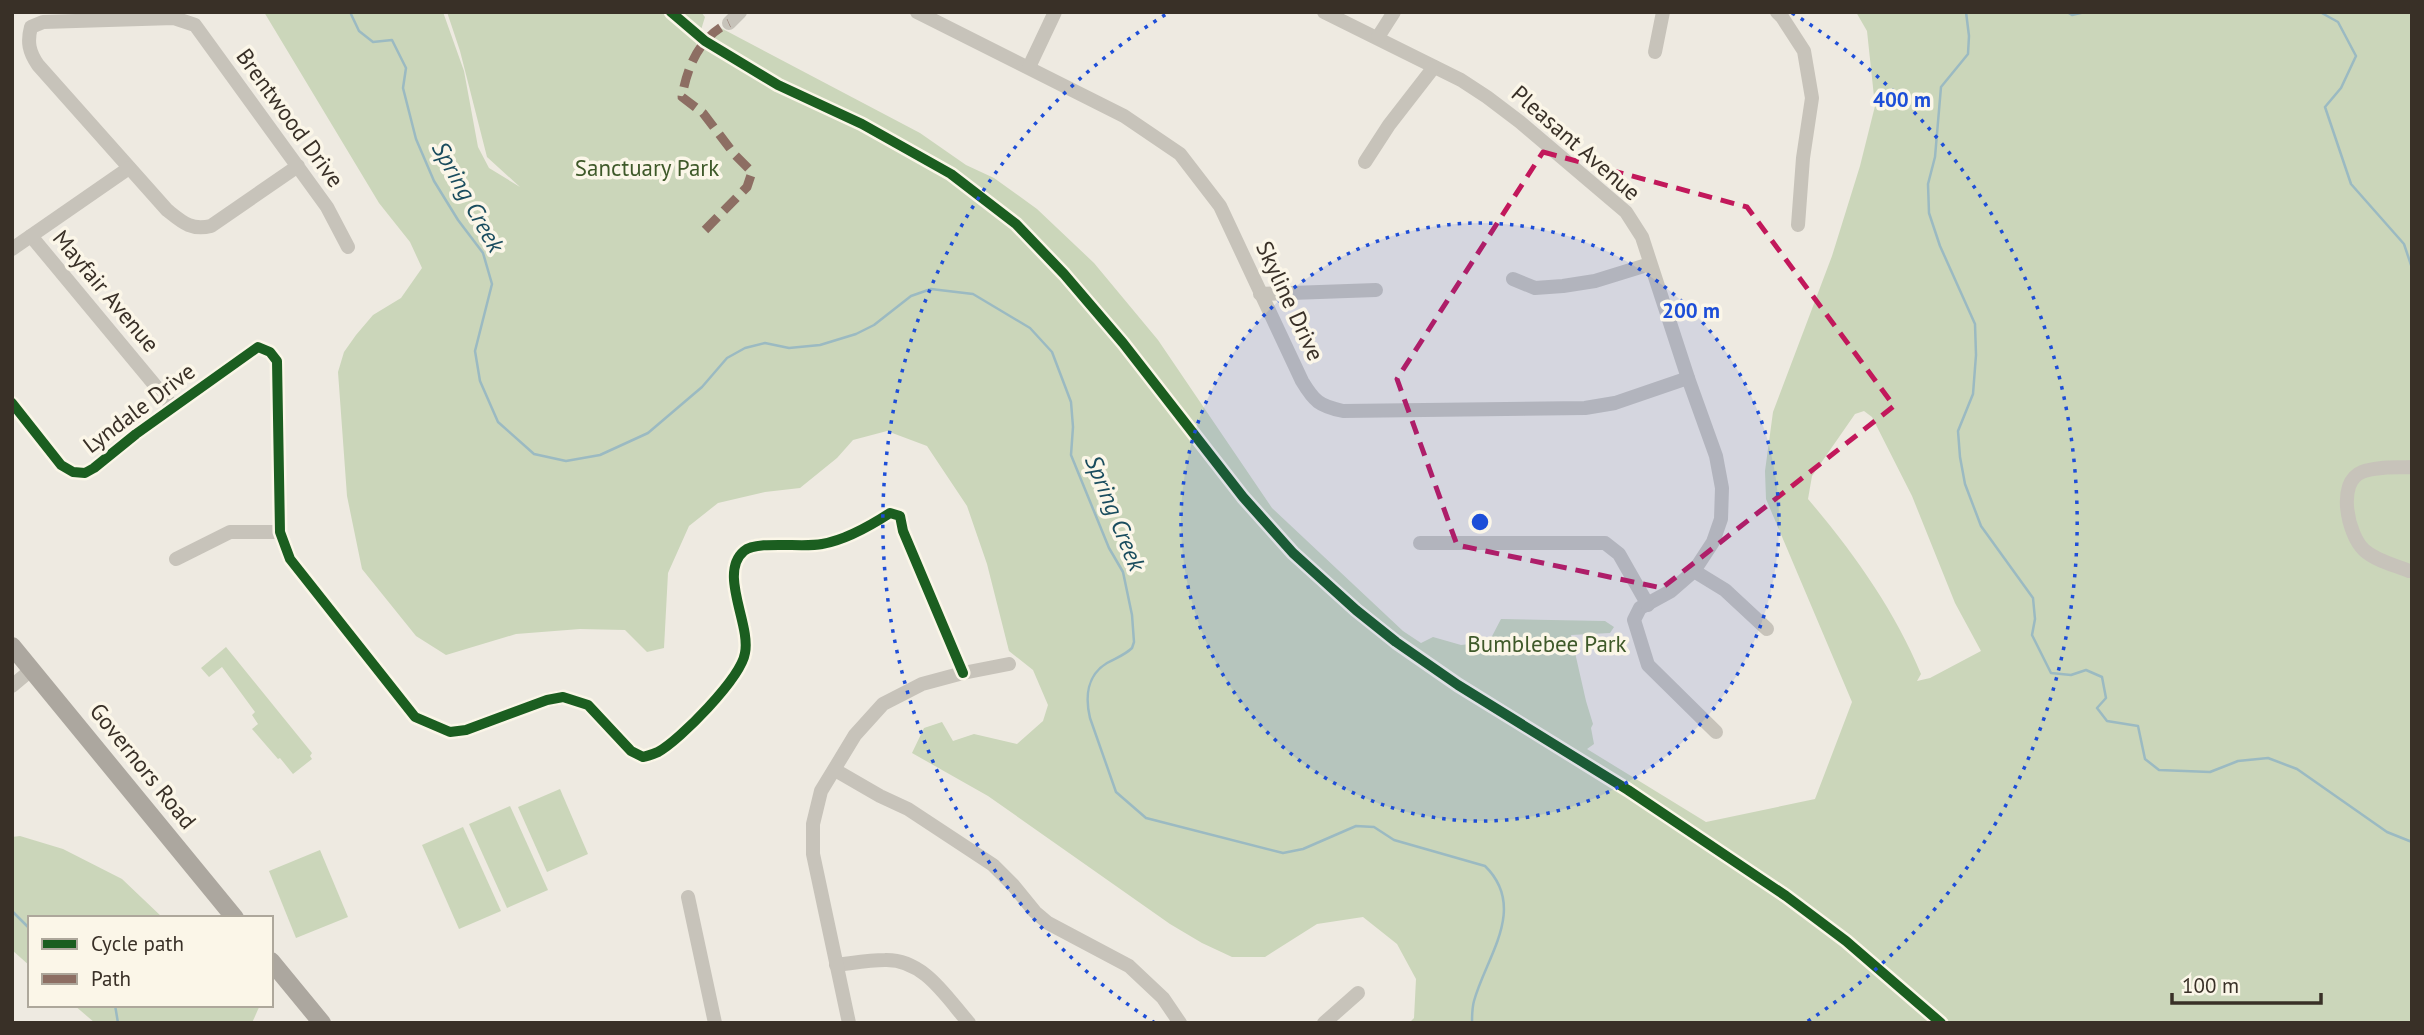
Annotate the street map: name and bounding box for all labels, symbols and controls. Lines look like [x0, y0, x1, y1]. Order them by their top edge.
street label: Brentwood Drive [230, 43, 351, 193]
street label: Pleasant Avenue [1506, 79, 1647, 207]
text: 400 m [1873, 86, 1931, 113]
water label: Spring Creek [425, 136, 512, 259]
park label: Sanctuary Park [575, 153, 719, 182]
street label: Mayfair Avenue [47, 224, 166, 358]
street label: Skyline Drive [1250, 236, 1331, 365]
text: 200 m [1662, 297, 1720, 324]
street label: Lyndale Drive [77, 356, 200, 459]
water label: Spring Creek [1078, 450, 1153, 577]
centre of rings [1468, 510, 1492, 534]
park label: Bumblebee Park [1467, 629, 1627, 658]
street label: Governors Road [84, 697, 203, 835]
legend [28, 916, 273, 1007]
text: Cycle path [91, 930, 184, 957]
scale bar [2172, 962, 2321, 1006]
text: Path [91, 965, 131, 992]
text: 100 m [2182, 972, 2239, 999]

